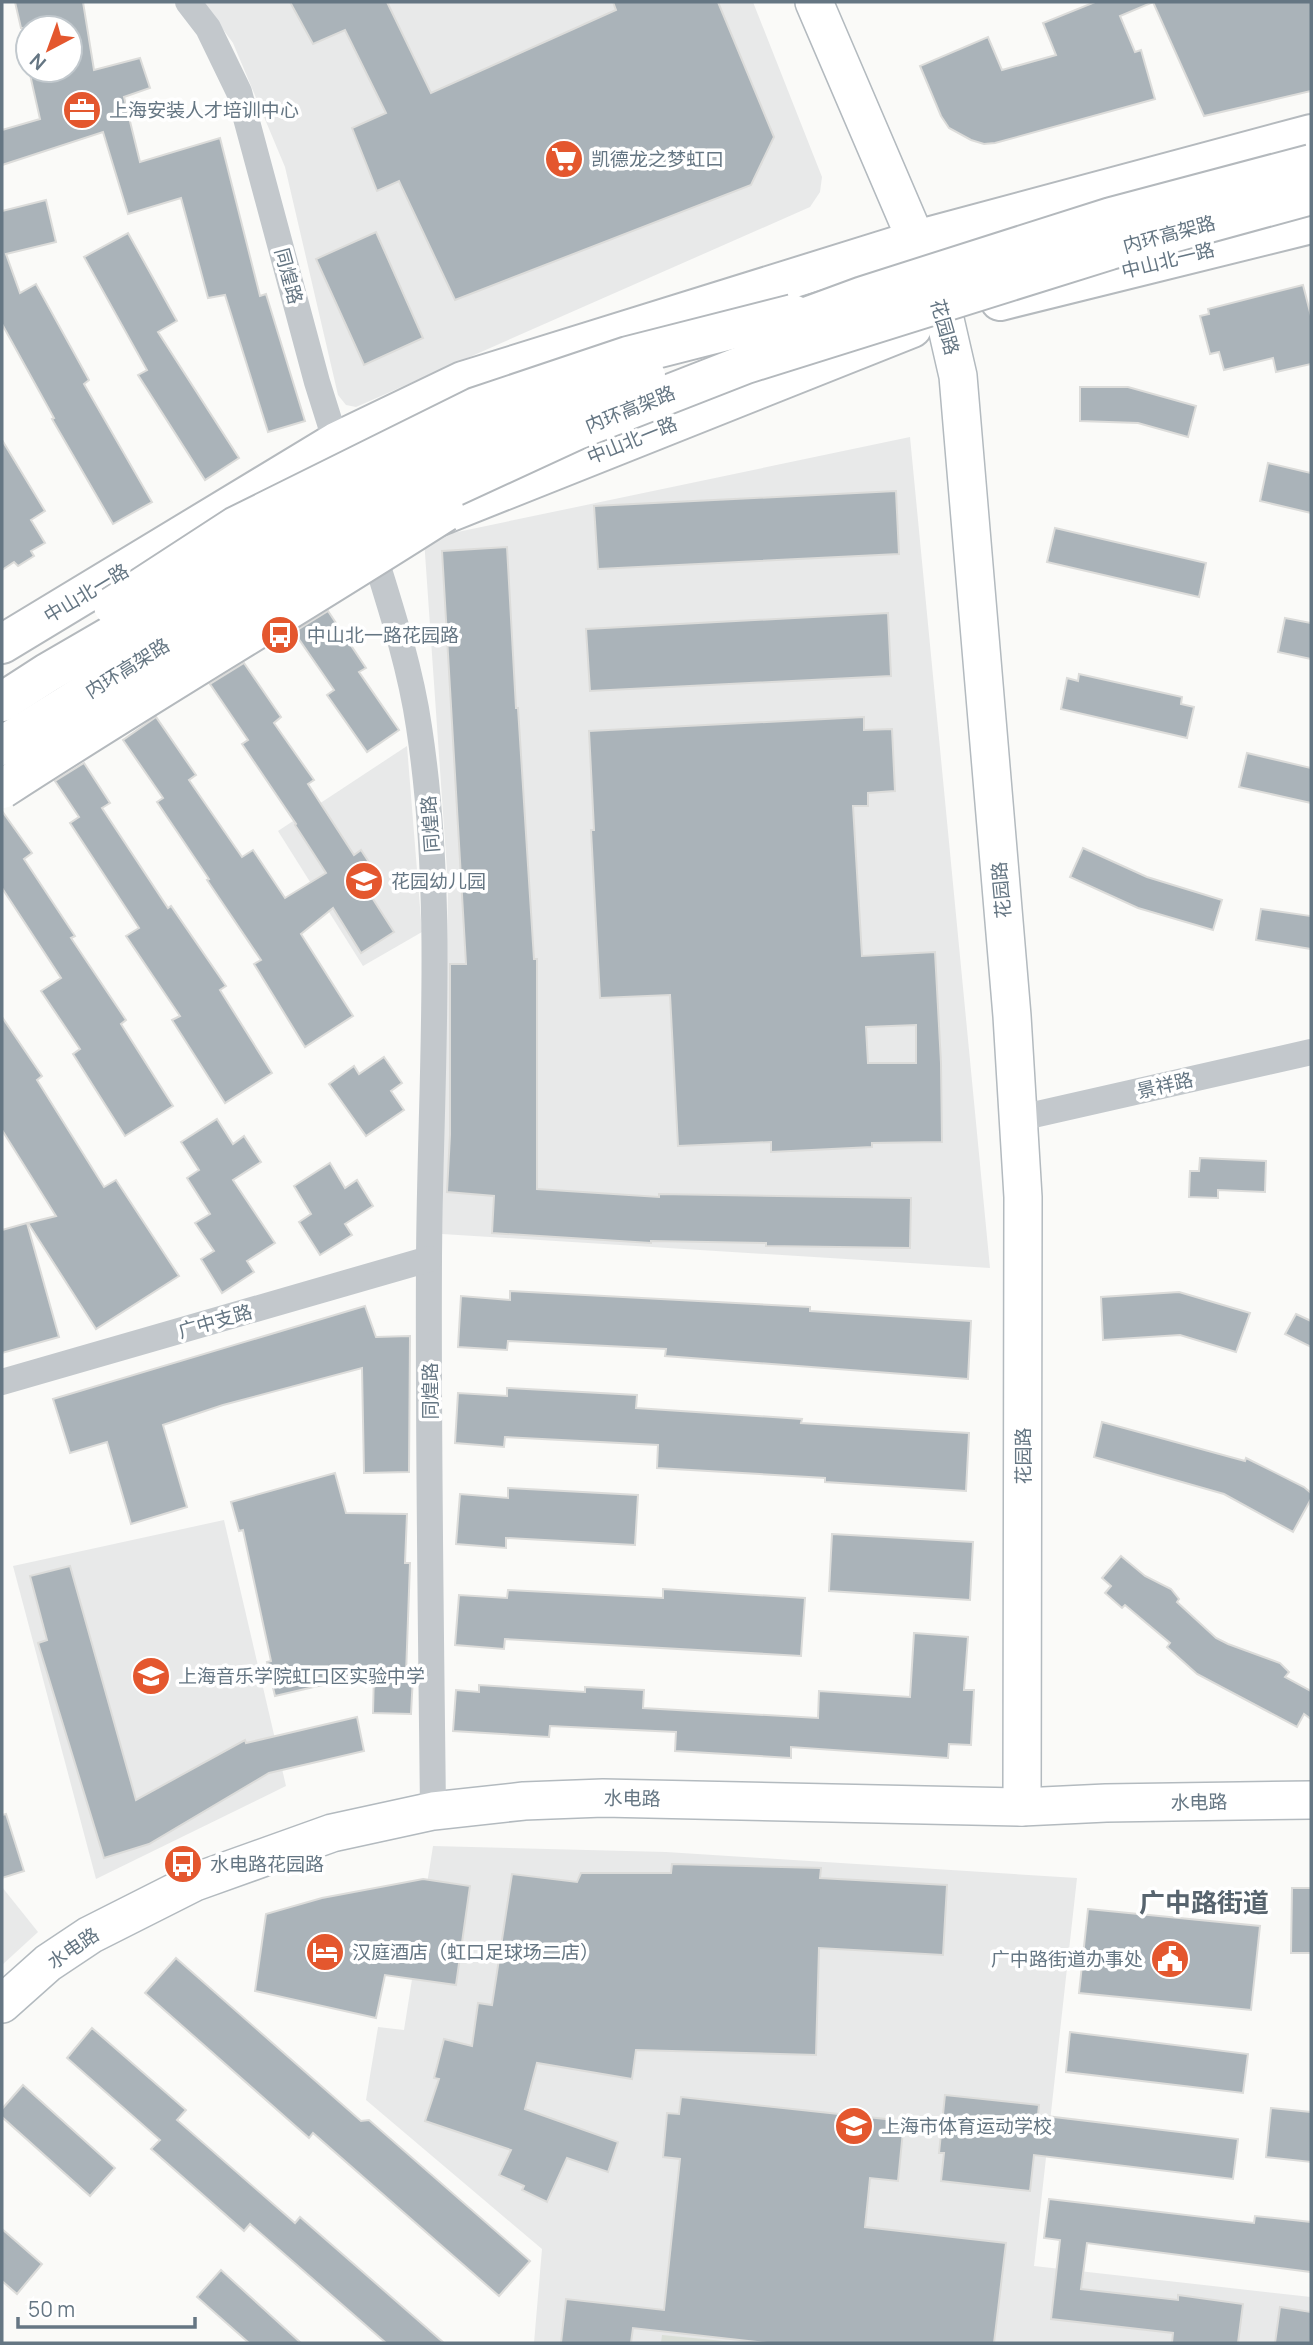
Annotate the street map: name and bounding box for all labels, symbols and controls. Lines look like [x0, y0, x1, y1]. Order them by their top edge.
north arrow [14, 14, 84, 84]
text: N [24, 48, 52, 76]
office icon: 上海安装人才培训中心 [61, 89, 103, 131]
place label: 上海安装人才培训中心 [109, 97, 299, 123]
supermarket icon: 凯德龙之梦虹口 [543, 138, 585, 180]
place label: 凯德龙之梦虹口 [591, 146, 724, 172]
street label: 内环高架路 [1120, 209, 1218, 259]
street label: 中山北一路 [1119, 236, 1217, 284]
street label: 同煌路 [269, 245, 309, 307]
street label: 花园路 [925, 296, 965, 358]
street label: 内环高架路 [581, 379, 679, 439]
street label: 中山北一路 [583, 410, 681, 470]
street label: 中山北一路 [39, 557, 133, 629]
bus stop icon: 中山北一路花园路 [259, 614, 301, 656]
place label: 中山北一路花园路 [307, 622, 459, 648]
street label: 内环高架路 [80, 632, 174, 704]
street label: 同煌路 [415, 795, 445, 853]
school or university icon: 花园幼儿园 [343, 860, 385, 902]
street label: 花园路 [986, 860, 1016, 920]
place label: 花园幼儿园 [391, 868, 486, 894]
street label: 景祥路 [1134, 1066, 1196, 1104]
street label: 广中支路 [175, 1298, 255, 1344]
street label: 同煌路 [417, 1362, 443, 1420]
street label: 花园路 [1010, 1427, 1036, 1485]
school or university icon: 上海音乐学院虹口区实验中学 [130, 1655, 172, 1697]
place label: 上海音乐学院虹口区实验中学 [178, 1663, 425, 1689]
street label: 水电路 [603, 1785, 661, 1811]
street label: 水电路 [1170, 1789, 1228, 1815]
bus stop icon: 水电路花园路 [162, 1843, 204, 1885]
place label: 水电路花园路 [210, 1851, 324, 1877]
district label: 广中路街道 [1139, 1884, 1269, 1920]
street label: 水电路 [42, 1921, 104, 1975]
hotel icon: 汉庭酒店（虹口足球场二店） [304, 1931, 346, 1973]
public building icon: 广中路街道办事处 [1149, 1938, 1191, 1980]
place label: 汉庭酒店（虹口足球场二店） [352, 1939, 599, 1965]
place label: 广中路街道办事处 [991, 1946, 1143, 1972]
school or university icon: 上海市体育运动学校 [833, 2105, 875, 2147]
place label: 上海市体育运动学校 [881, 2113, 1052, 2139]
scale bar [18, 2286, 194, 2330]
text: 50 m [28, 2295, 75, 2323]

